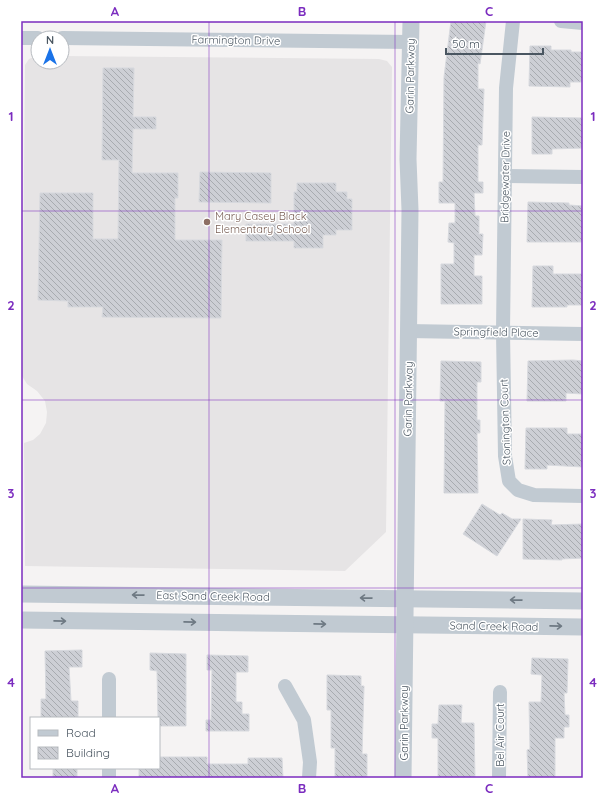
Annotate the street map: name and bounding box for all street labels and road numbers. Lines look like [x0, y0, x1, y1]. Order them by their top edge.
street label: Farmington Drive [192, 32, 280, 48]
street label: Garin Parkway [402, 38, 418, 114]
street label: Bridgewater Drive [497, 131, 513, 223]
street label: Springfield Place [453, 324, 539, 340]
street label: Garin Parkway [400, 361, 416, 437]
street label: Stonington Court [496, 378, 513, 465]
street label: East Sand Creek Road [156, 588, 270, 604]
street label: Sand Creek Road [450, 618, 538, 634]
street label: Garin Parkway [397, 686, 411, 760]
street label: Bel Air Court [493, 703, 507, 767]

